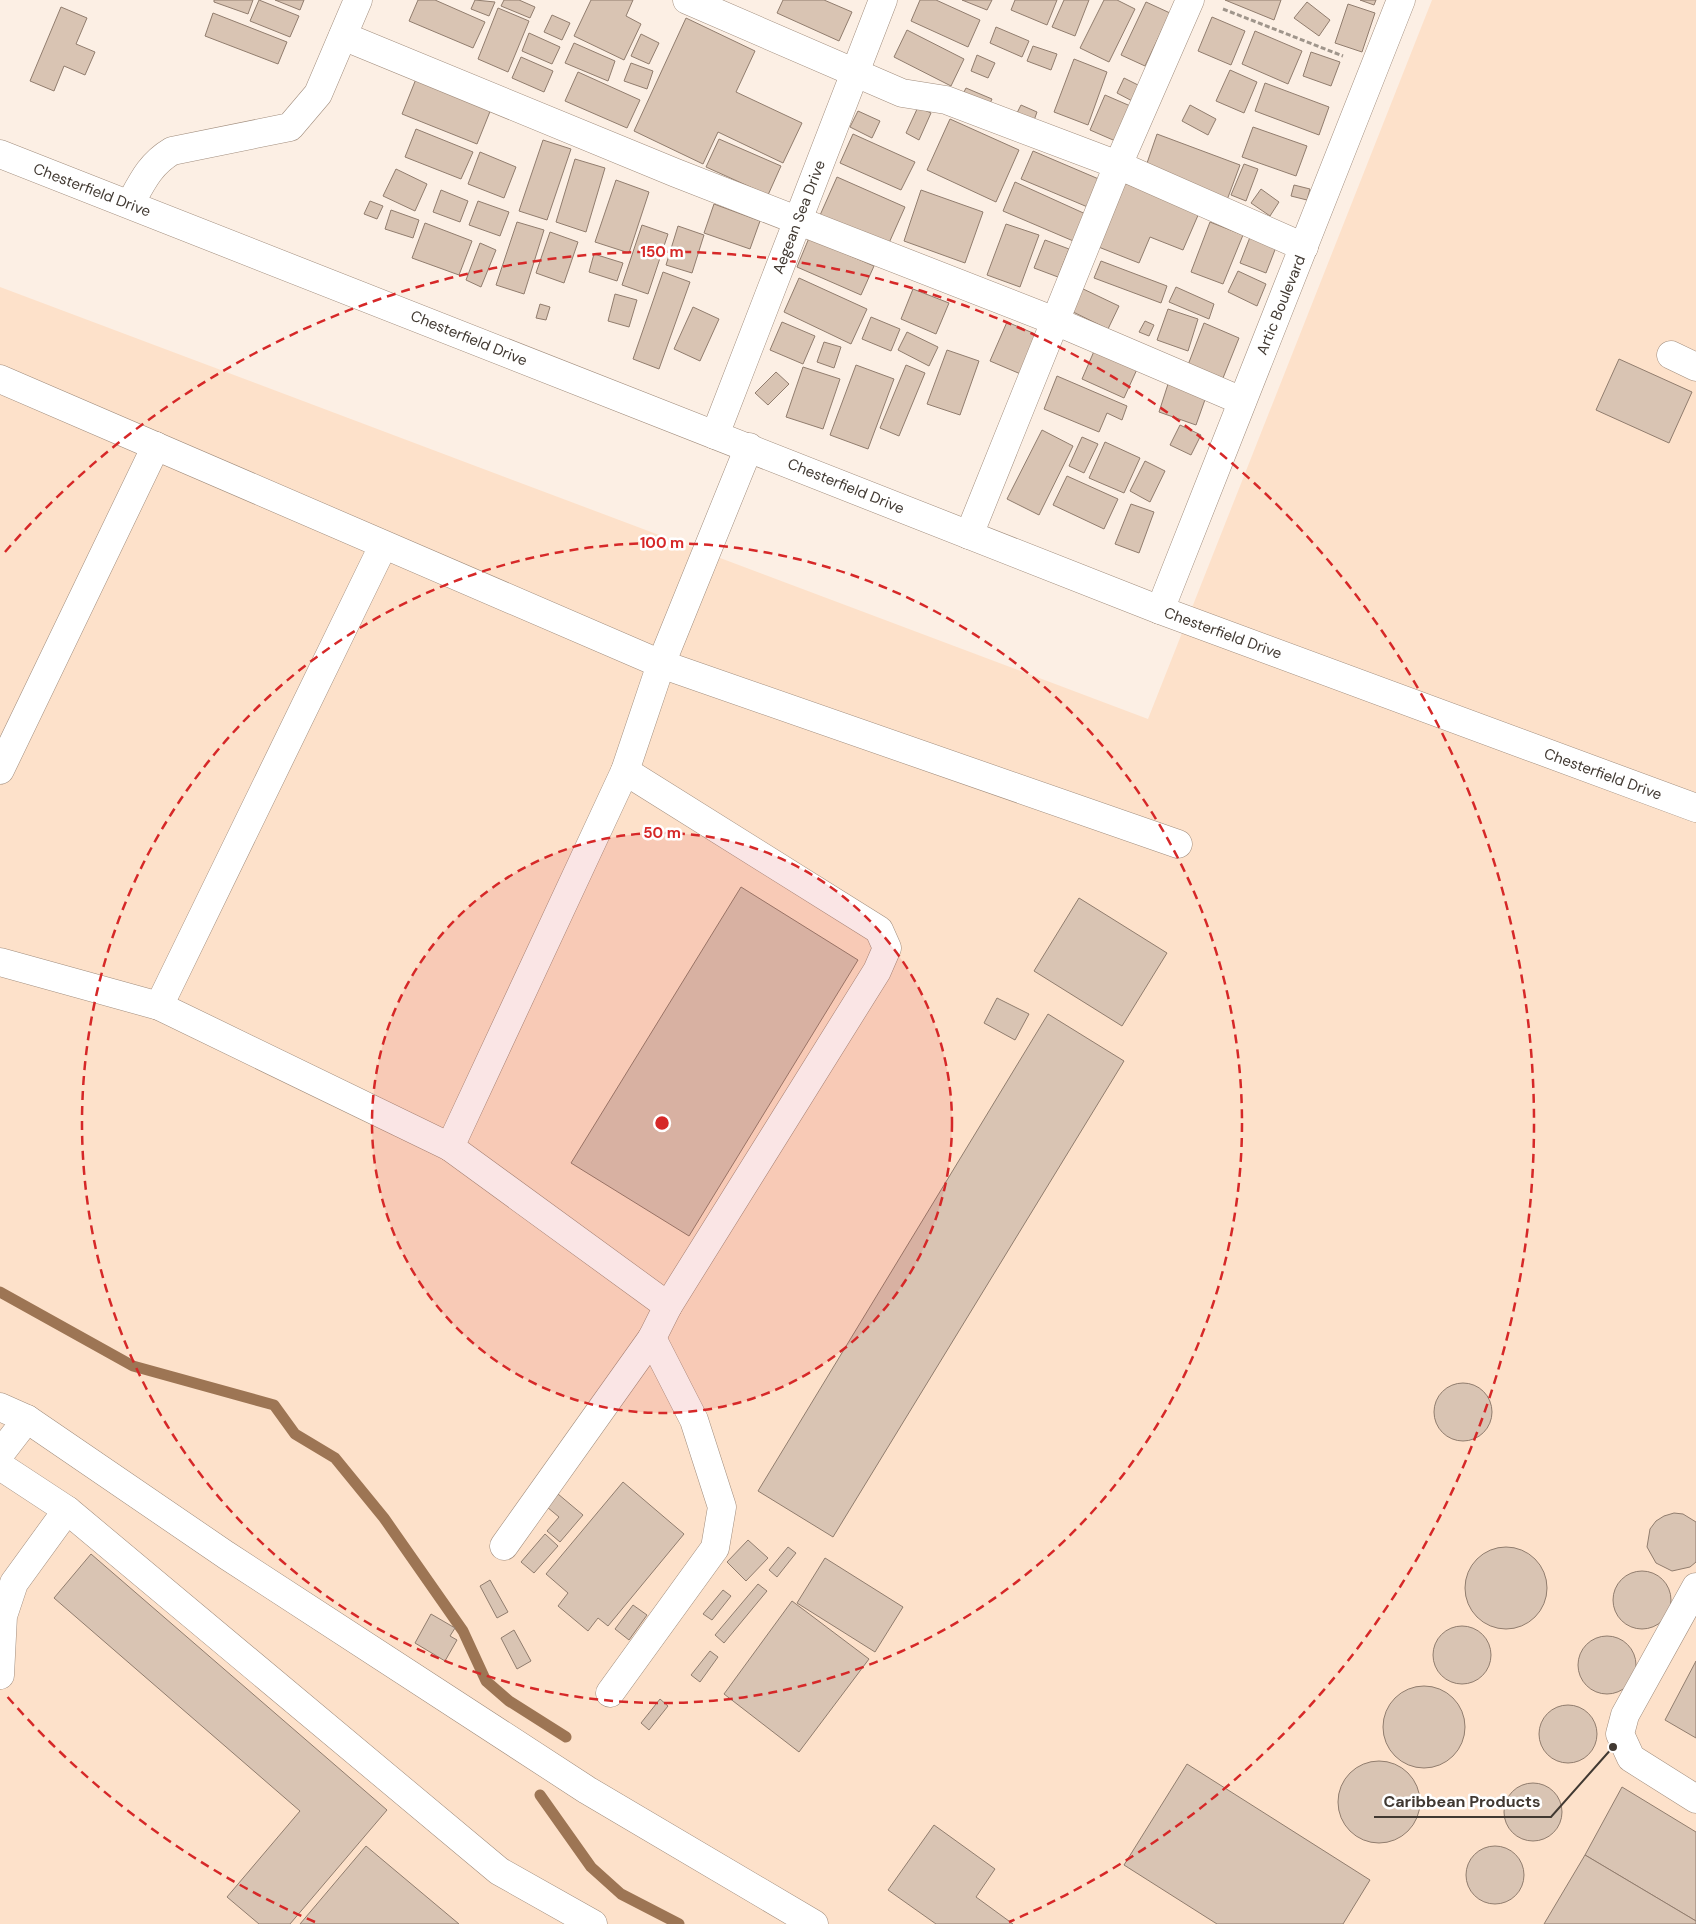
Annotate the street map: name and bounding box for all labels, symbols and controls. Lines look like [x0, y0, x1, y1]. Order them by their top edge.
street label: Aegean Sea Drive [768, 157, 830, 277]
street label: Chesterfield Drive [30, 158, 154, 222]
text: 150 m [641, 242, 684, 262]
street label: Artic Boulevard [1252, 252, 1310, 358]
street label: Chesterfield Drive [408, 305, 530, 371]
street label: Chesterfield Drive [785, 453, 907, 519]
text: 100 m [640, 533, 684, 553]
street label: Chesterfield Drive [1161, 602, 1285, 664]
street label: Chesterfield Drive [1541, 743, 1665, 805]
text: 50 m [643, 823, 681, 843]
centre of rings [653, 1114, 671, 1132]
callout: Caribbean Products [1374, 1786, 1551, 1817]
text: Caribbean Products [1383, 1791, 1541, 1812]

